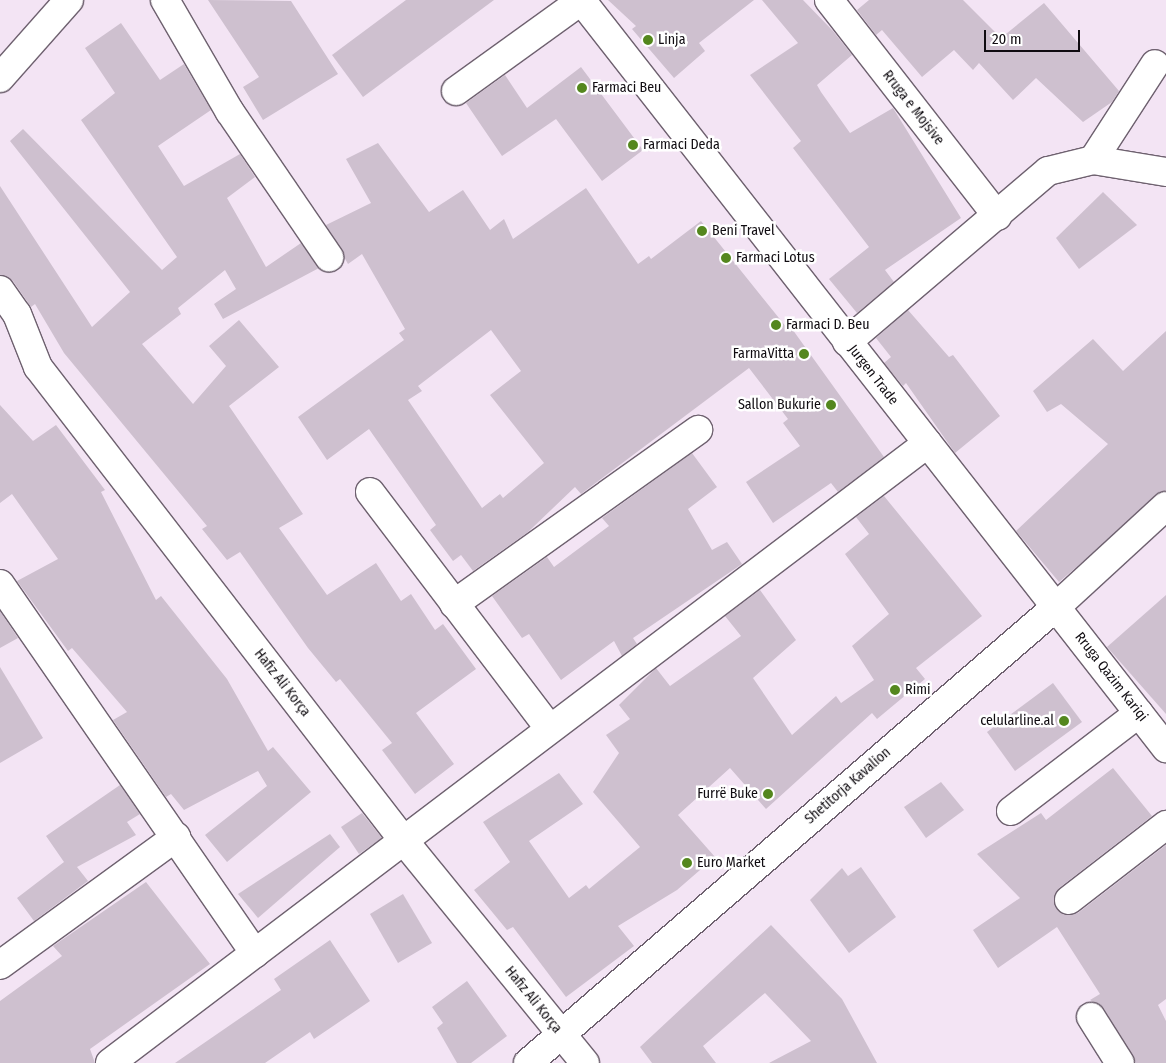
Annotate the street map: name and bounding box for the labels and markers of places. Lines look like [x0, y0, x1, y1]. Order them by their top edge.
place label: Linja [658, 32, 685, 48]
marker: Linja [642, 34, 654, 46]
place label: Farmaci Beu [592, 80, 661, 96]
marker: Farmaci Beu [576, 82, 588, 94]
place label: Farmaci Deda [643, 137, 720, 153]
marker: Farmaci Deda [627, 139, 639, 151]
place label: Beni Travel [712, 223, 775, 239]
marker: Beni Travel [696, 225, 708, 237]
place label: Farmaci Lotus [736, 250, 815, 266]
marker: Farmaci Lotus [720, 252, 732, 264]
place label: Farmaci D. Beu [786, 317, 869, 333]
marker: Farmaci D. Beu [770, 319, 782, 331]
place label: FarmaVitta [733, 346, 794, 362]
marker: FarmaVitta [798, 348, 810, 360]
place label: Sallon Bukurie [738, 397, 821, 413]
marker: Sallon Bukurie [825, 399, 837, 411]
place label: Rimi [905, 682, 930, 698]
marker: Rimi [889, 684, 901, 696]
place label: celularline.al [980, 713, 1054, 729]
marker: celularline.al [1058, 715, 1070, 727]
place label: Furrë Buke [697, 786, 758, 802]
marker: Furrë Buke [762, 788, 774, 800]
place label: Euro Market [697, 855, 765, 871]
marker: Euro Market [681, 857, 693, 869]

